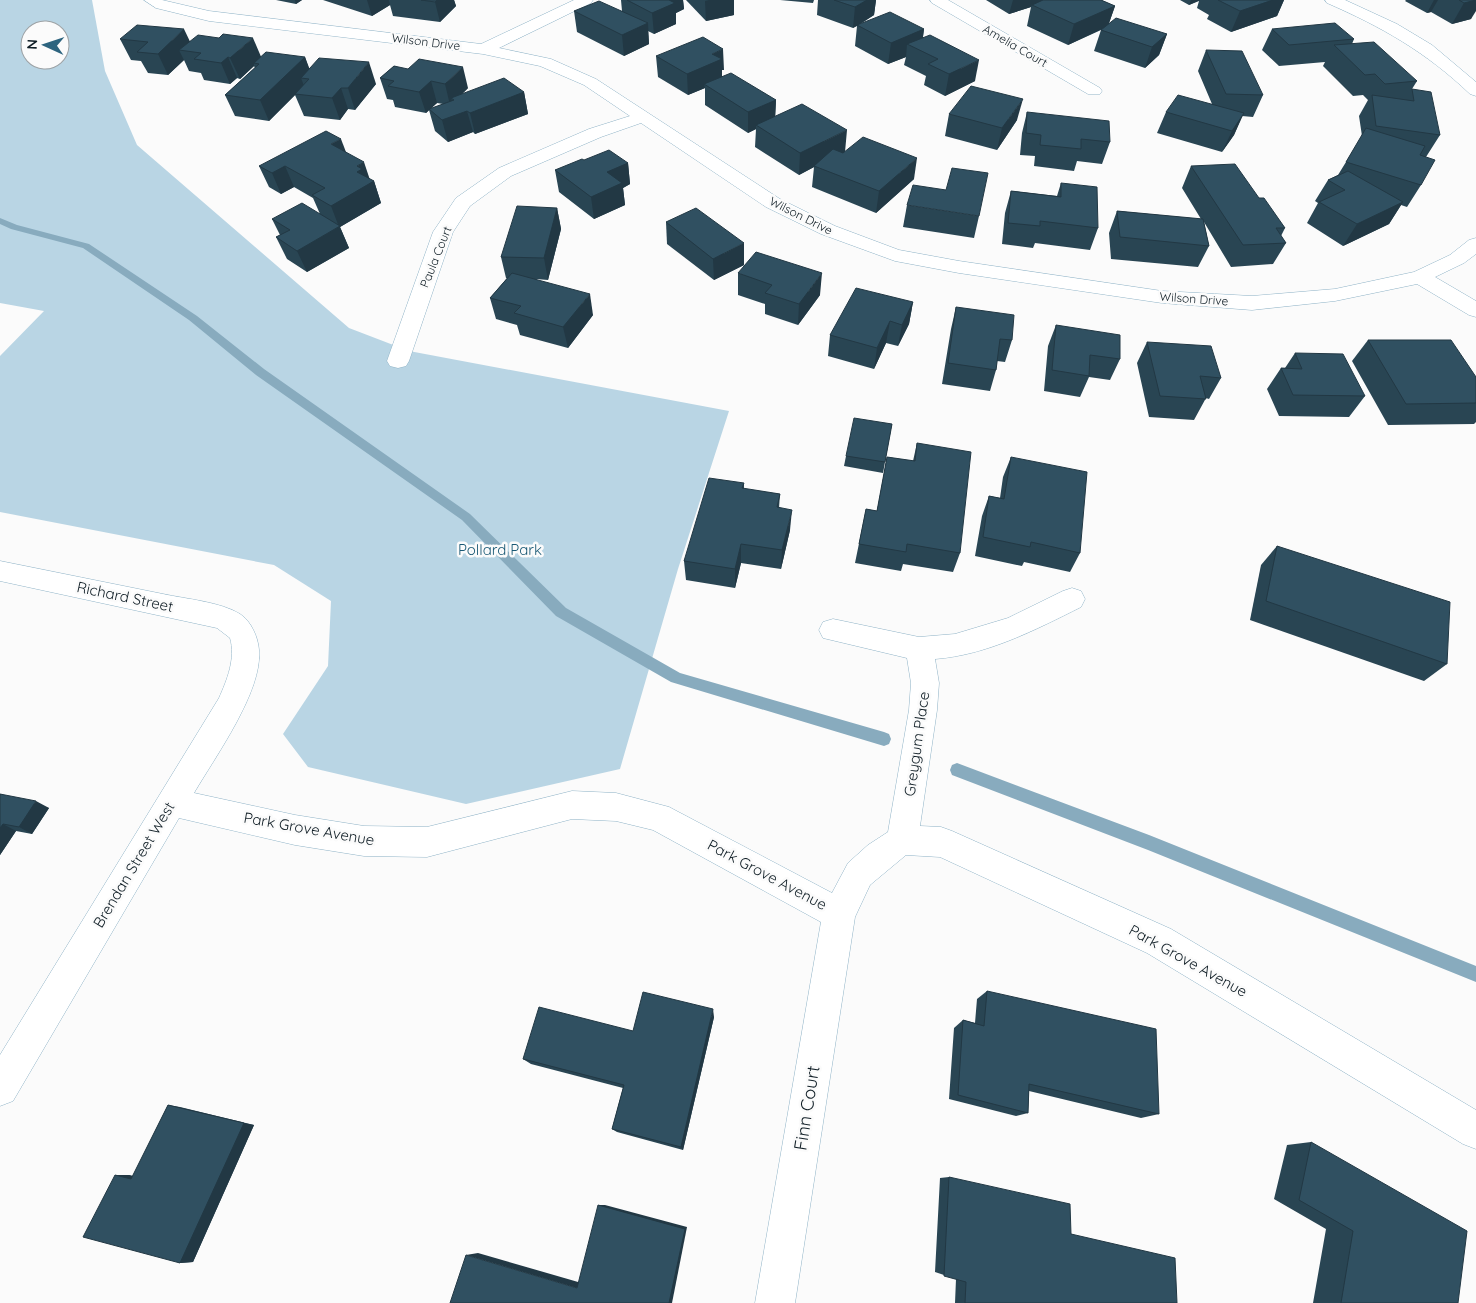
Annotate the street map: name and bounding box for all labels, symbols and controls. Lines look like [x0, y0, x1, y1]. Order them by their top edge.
north arrow [20, 20, 70, 70]
street label: Amelia Court [980, 21, 1050, 70]
street label: Wilson Drive [391, 30, 461, 53]
text: N [23, 39, 41, 50]
street label: Wilson Drive [767, 193, 836, 238]
street label: Paula Court [416, 224, 455, 290]
street label: Wilson Drive [1159, 289, 1229, 308]
park label: Pollard Park [458, 540, 542, 559]
street label: Richard Street [75, 577, 175, 616]
street label: Greygum Place [900, 690, 933, 798]
street label: Brendan Street West [89, 798, 179, 931]
street label: Park Grove Avenue [242, 808, 376, 849]
street label: Park Grove Avenue [704, 835, 830, 914]
street label: Park Grove Avenue [1126, 920, 1251, 1001]
street label: Finn Court [788, 1064, 825, 1152]

